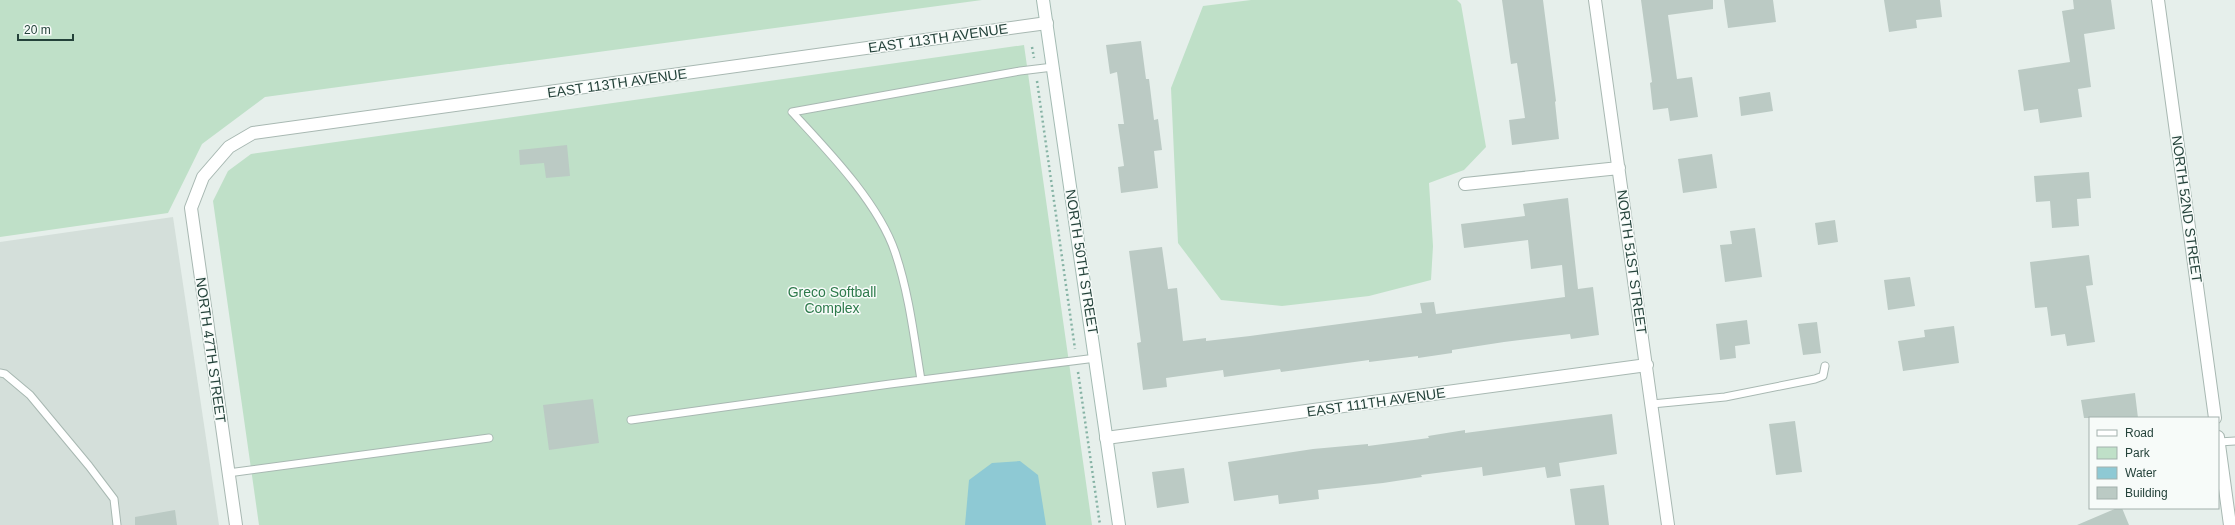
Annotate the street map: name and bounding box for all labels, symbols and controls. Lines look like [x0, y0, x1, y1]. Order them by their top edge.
scale bar [18, 16, 73, 42]
street label: EAST 113TH AVENUE [867, 20, 1009, 56]
text: 20 m [24, 23, 51, 37]
street label: EAST 113TH AVENUE [546, 65, 688, 101]
street label: NORTH 52ND STREET [2169, 134, 2205, 284]
street label: NORTH 50TH STREET [1063, 188, 1101, 336]
street label: NORTH 51ST STREET [1614, 189, 1650, 336]
street label: NORTH 47TH STREET [193, 276, 229, 424]
park label: Greco Softball Complex [788, 284, 876, 316]
street label: EAST 111TH AVENUE [1306, 384, 1446, 420]
legend [2089, 417, 2219, 509]
text: Road [2125, 426, 2154, 440]
text: Park [2125, 446, 2151, 460]
text: Water [2125, 466, 2157, 480]
text: Building [2125, 486, 2168, 500]

